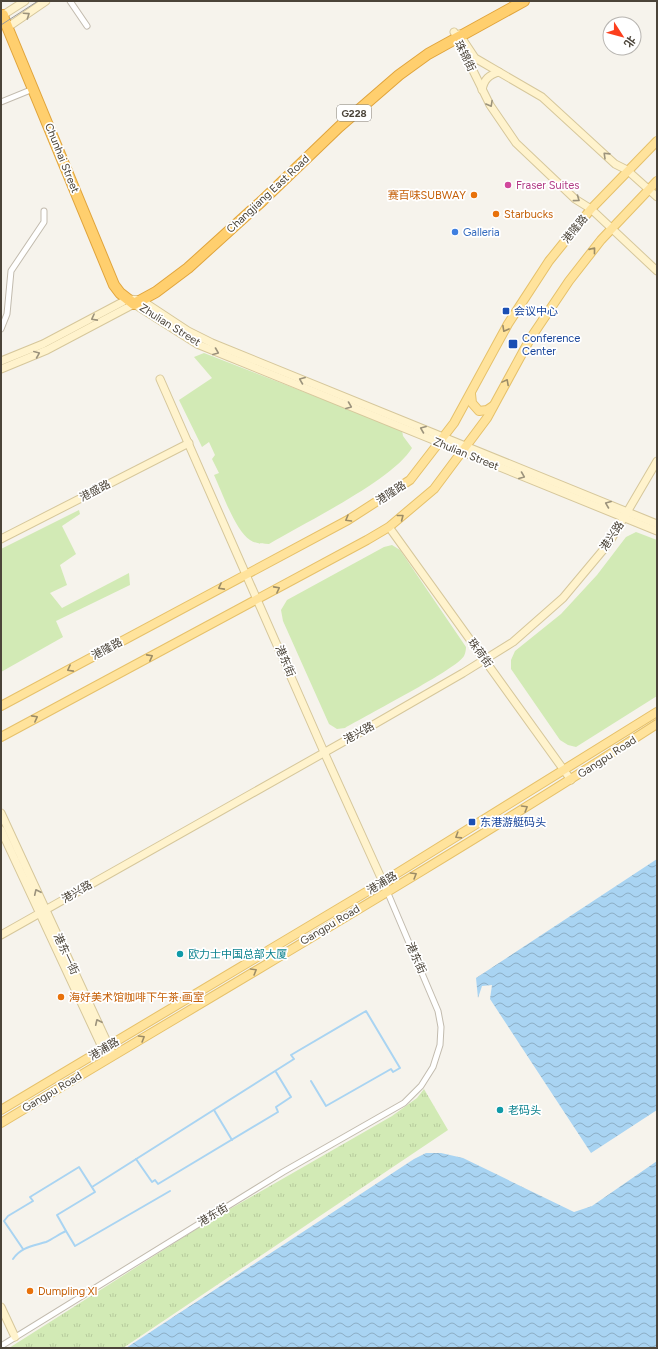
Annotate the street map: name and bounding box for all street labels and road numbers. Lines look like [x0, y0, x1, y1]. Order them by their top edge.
street label: 珠锦街 [452, 38, 478, 74]
road number: G228 [337, 105, 371, 121]
street label: Chunhai Street [42, 121, 82, 195]
street label: Changjiang East Road [224, 152, 312, 236]
street label: 港隆路 [560, 212, 590, 246]
street label: Zhulian Street [137, 301, 203, 349]
street label: Zhulian Street [431, 435, 501, 473]
street label: 港盛路 [77, 478, 113, 504]
street label: 港隆路 [374, 479, 408, 507]
street label: 港兴路 [597, 519, 627, 553]
street label: 港隆路 [89, 636, 125, 662]
street label: 珠荷街 [465, 636, 495, 670]
street label: 港东街 [273, 643, 297, 679]
street label: 港兴路 [341, 719, 377, 747]
street label: Gangpu Road [575, 733, 639, 781]
street label: 港浦路 [365, 869, 399, 897]
street label: 港兴路 [59, 878, 95, 906]
street label: Gangpu Road [298, 902, 362, 948]
street label: 港东一街 [51, 931, 81, 977]
street label: 港东街 [403, 940, 429, 976]
street label: 港浦路 [87, 1035, 121, 1063]
street label: Gangpu Road [20, 1069, 84, 1115]
street label: 港东街 [196, 1201, 230, 1229]

